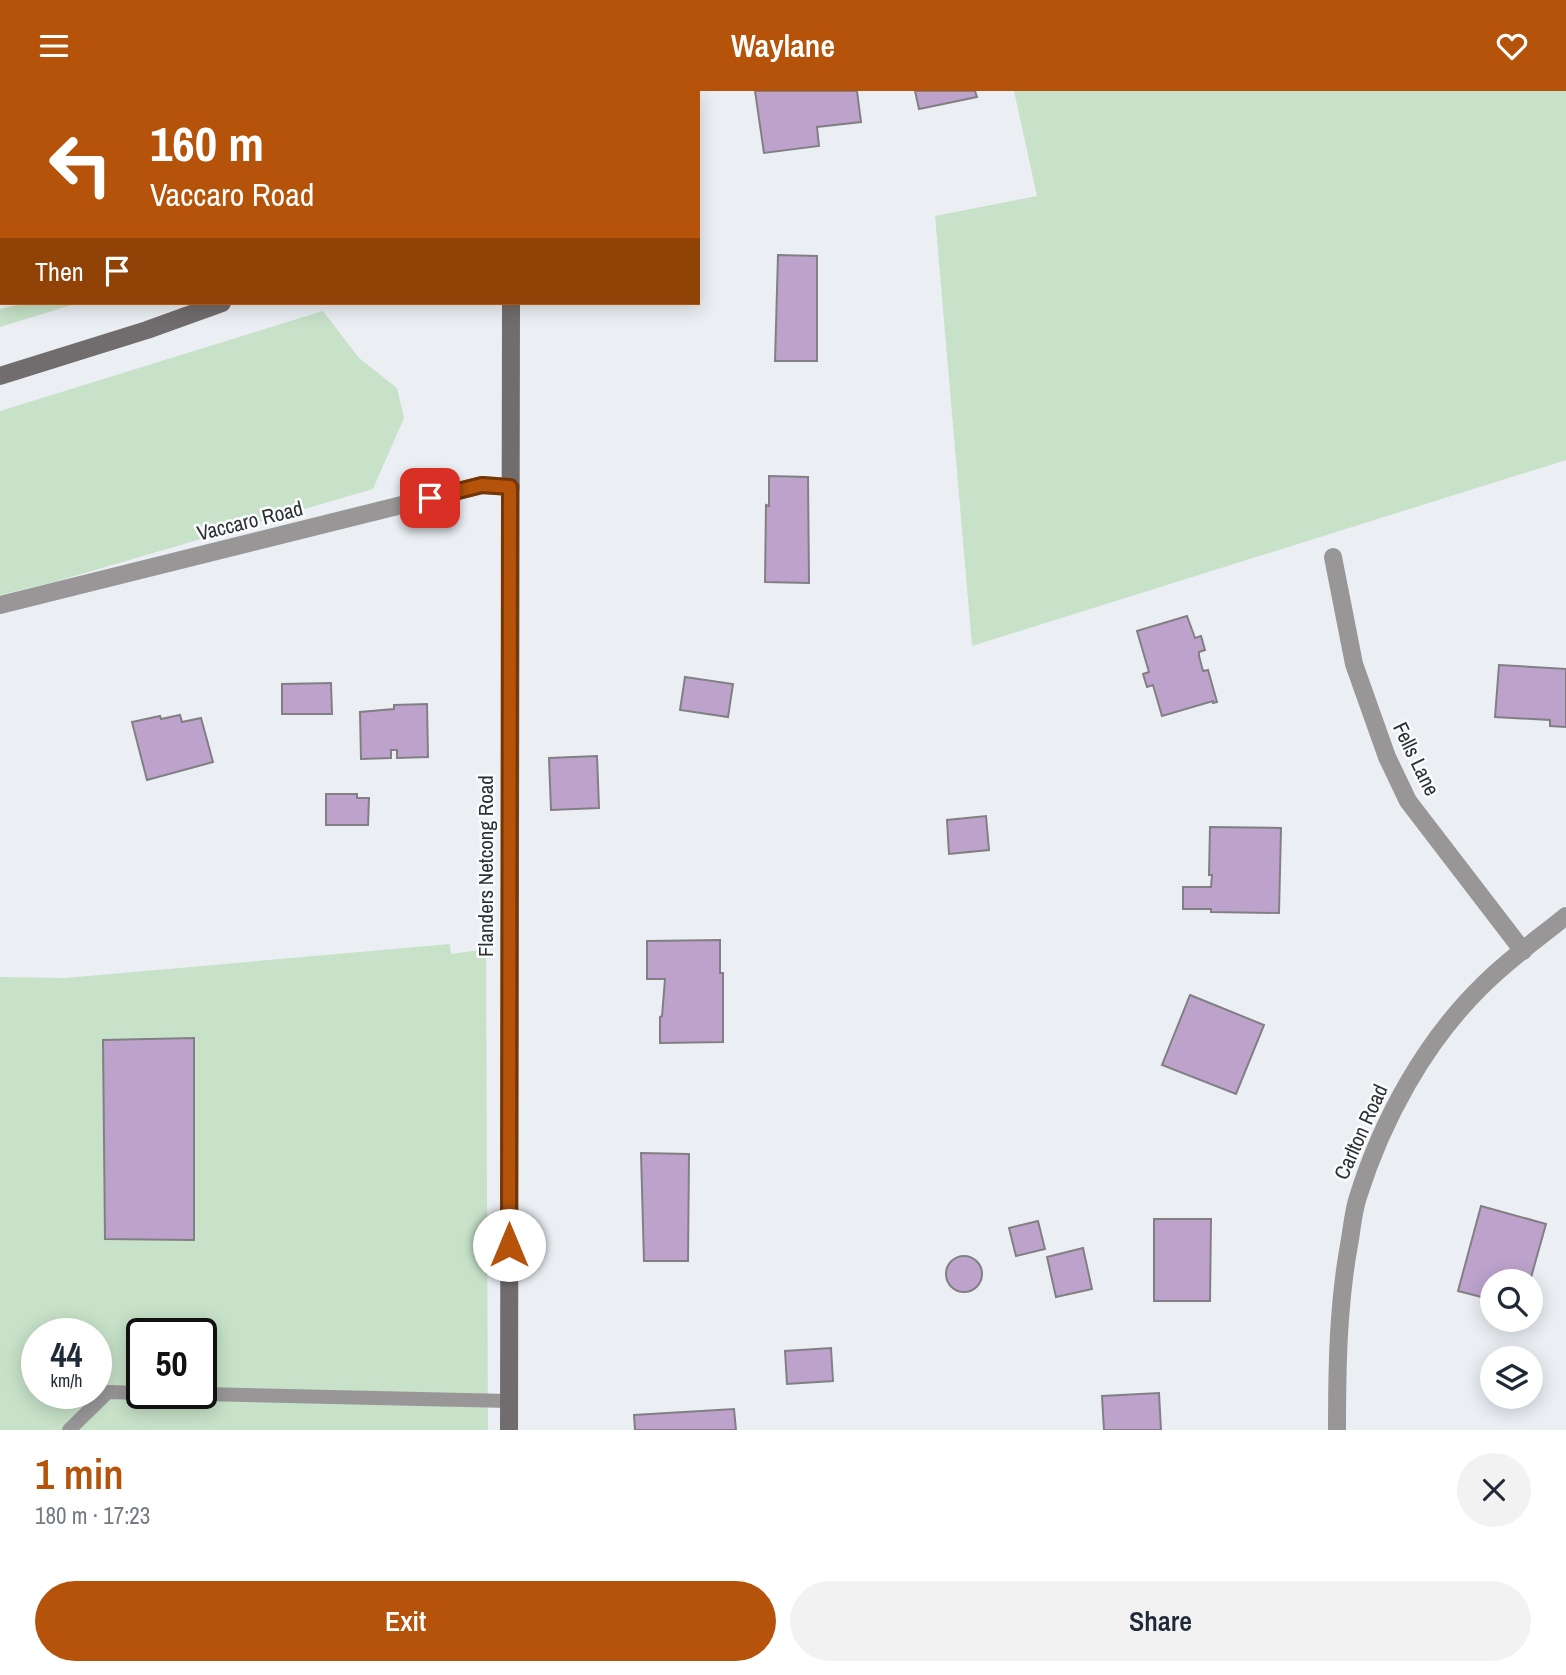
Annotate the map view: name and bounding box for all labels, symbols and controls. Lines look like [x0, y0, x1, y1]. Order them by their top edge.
text: Waylane [731, 24, 835, 67]
icon: menu [35, 27, 73, 65]
icon: heart [1493, 27, 1531, 65]
text: 160 m [150, 110, 264, 176]
icon: left [35, 119, 126, 210]
text: Vaccaro Road [150, 173, 314, 216]
icon: arrive [98, 252, 136, 290]
text: Then [35, 254, 84, 289]
pin [400, 468, 460, 528]
icon: arrive [411, 479, 449, 517]
street label: Vaccaro Road [194, 493, 306, 548]
street label: Fells Lane [1386, 717, 1447, 800]
street label: Flanders Netcong Road [471, 775, 500, 957]
street label: Carlton Road [1327, 1080, 1394, 1184]
position arrow [472, 1208, 546, 1282]
map controls [1480, 1269, 1543, 1409]
button: search [1480, 1269, 1543, 1332]
speed limit sign: 50 [126, 1318, 217, 1409]
text: 44 [51, 1331, 82, 1378]
button: layers [1480, 1346, 1543, 1409]
text: km/h [51, 1368, 83, 1393]
text: 1 min [35, 1446, 124, 1502]
button: close [1457, 1453, 1531, 1527]
text: 180 m · 17:23 [35, 1500, 150, 1531]
button: Exit [35, 1581, 776, 1661]
button: Share [790, 1581, 1531, 1661]

